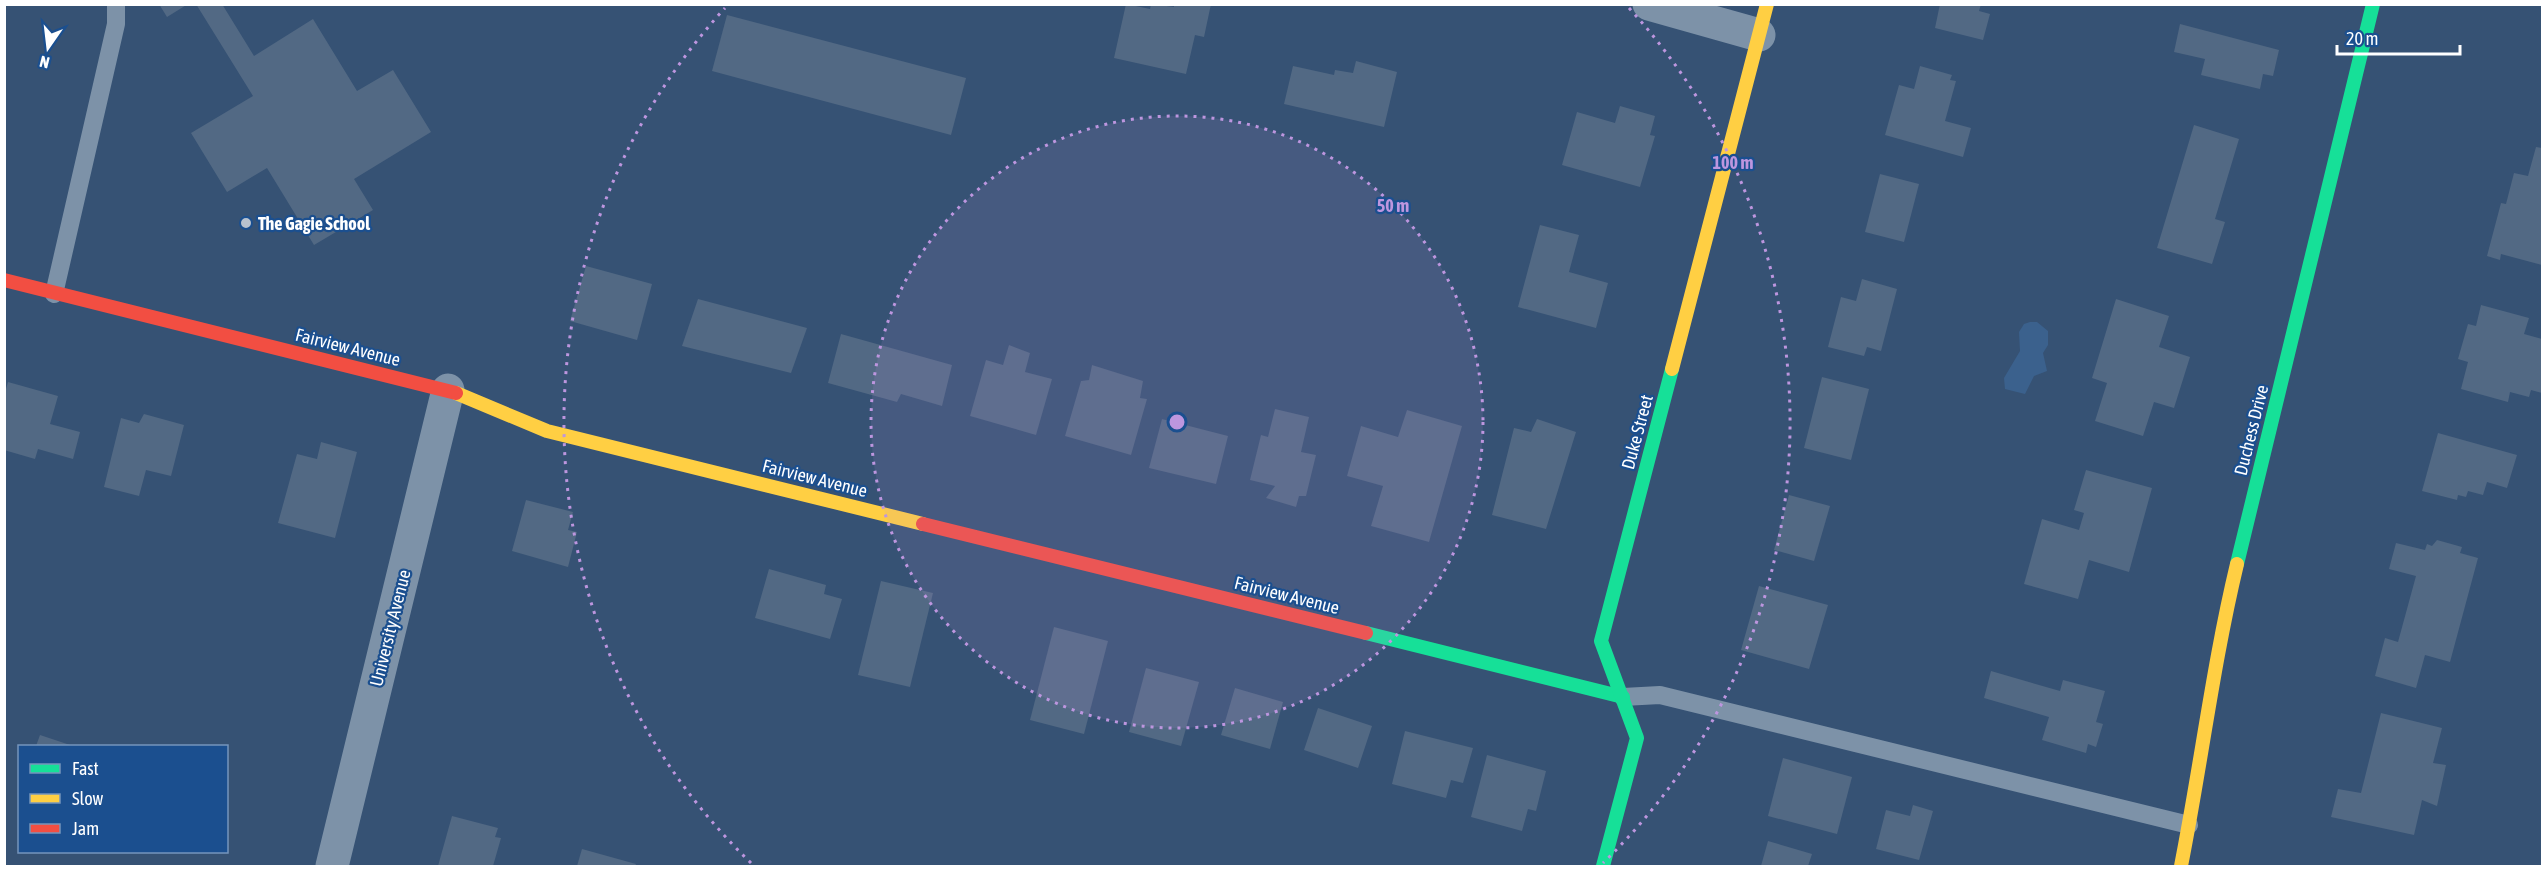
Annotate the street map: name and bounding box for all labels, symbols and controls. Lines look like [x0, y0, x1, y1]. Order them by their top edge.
north arrow [18, 18, 78, 78]
scale bar [2337, 18, 2460, 56]
text: 20 m [2346, 28, 2378, 49]
text: N [38, 53, 51, 72]
text: 100 m [1713, 152, 1753, 173]
text: 50 m [1377, 195, 1409, 216]
place label: The Gagie School [258, 213, 370, 234]
marker: The Gagie School [239, 216, 253, 230]
street label: Fairview Avenue [293, 324, 403, 370]
street label: Duchess Drive [2230, 383, 2272, 477]
street label: Duke Street [1617, 392, 1657, 472]
centre of rings [1167, 412, 1187, 432]
street label: Fairview Avenue [760, 455, 870, 501]
street label: University Avenue [365, 567, 415, 689]
street label: Fairview Avenue [1232, 572, 1342, 618]
legend [18, 745, 228, 853]
text: Fast [72, 758, 99, 779]
text: Slow [72, 788, 103, 809]
text: Jam [72, 818, 99, 839]

